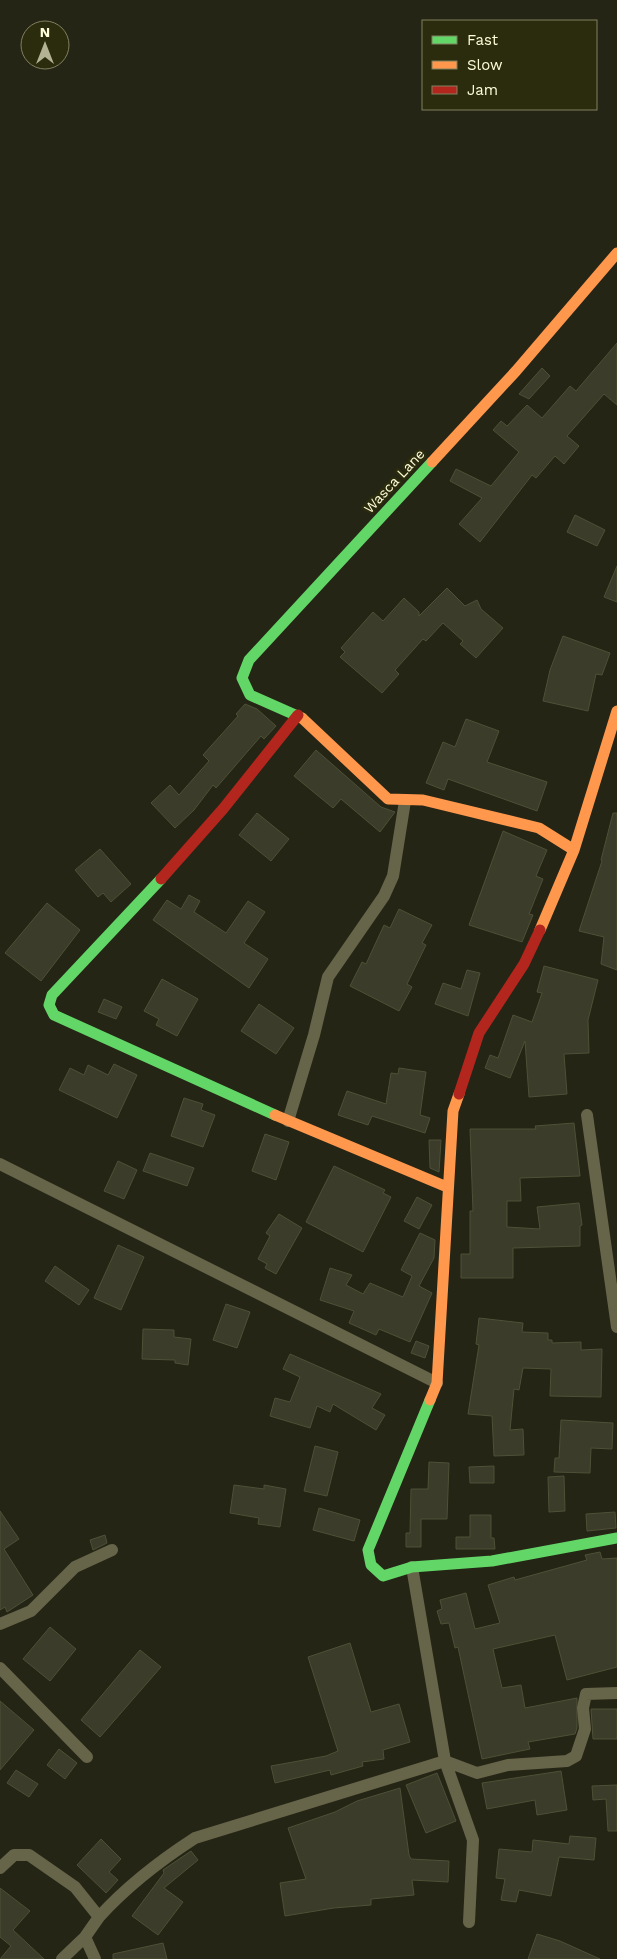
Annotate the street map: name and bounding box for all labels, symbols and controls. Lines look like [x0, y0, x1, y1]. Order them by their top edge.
north arrow [20, 20, 70, 70]
legend [422, 20, 597, 110]
text: N [40, 24, 50, 40]
text: Fast [467, 31, 499, 49]
text: Slow [467, 56, 503, 74]
text: Jam [467, 81, 498, 99]
street label: Wasca Lane [360, 446, 428, 516]

